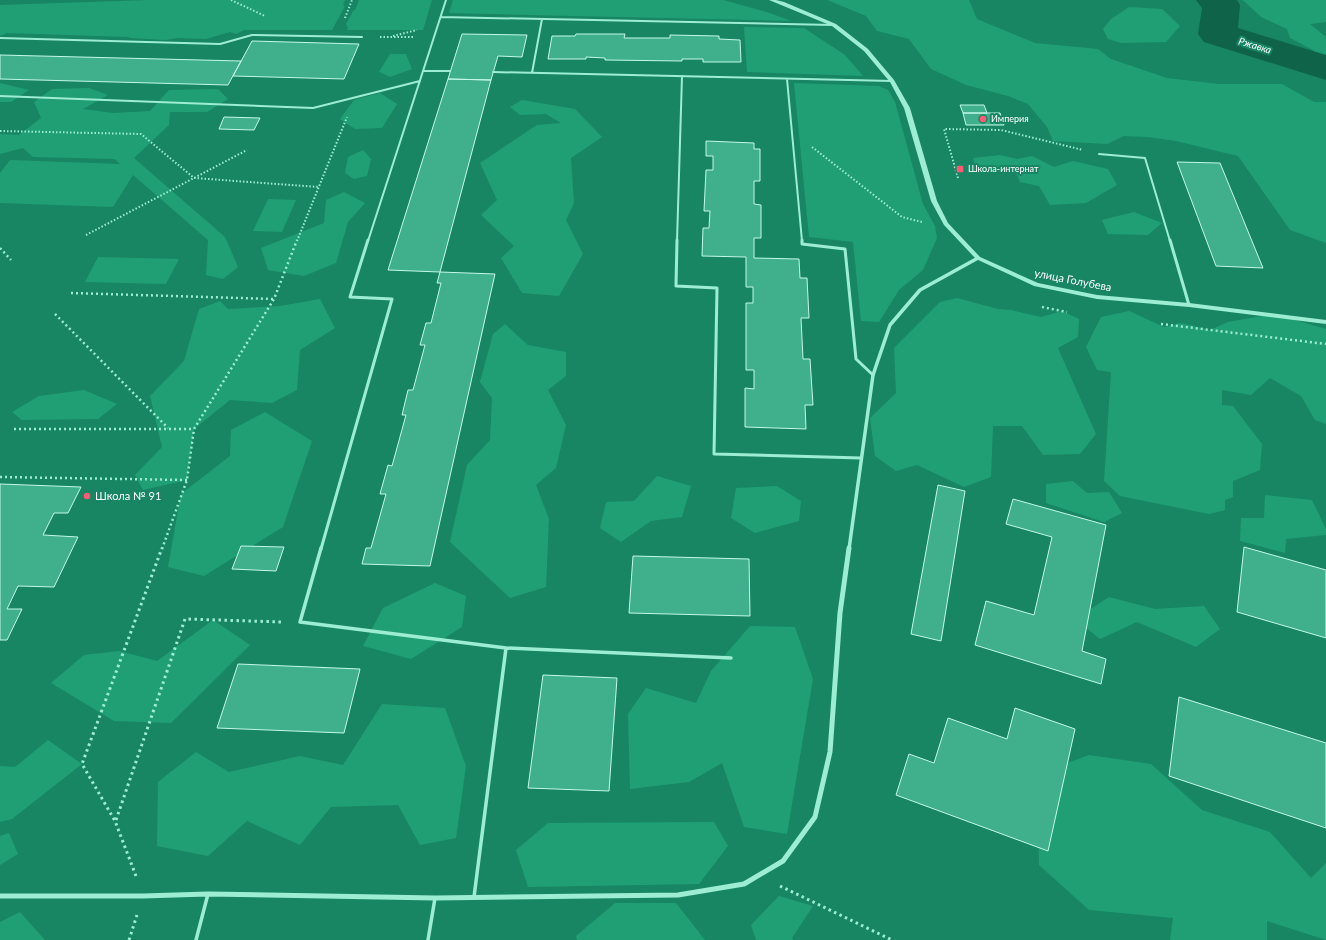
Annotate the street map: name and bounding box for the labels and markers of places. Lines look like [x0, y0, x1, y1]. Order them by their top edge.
place label: Империя [991, 113, 1029, 124]
marker: Империя [978, 114, 988, 124]
place label: Школа-интернат [968, 163, 1039, 174]
marker: Школа-интернат [955, 164, 965, 174]
place label: Школа № 91 [95, 489, 161, 502]
marker: Школа № 91 [82, 491, 92, 501]

